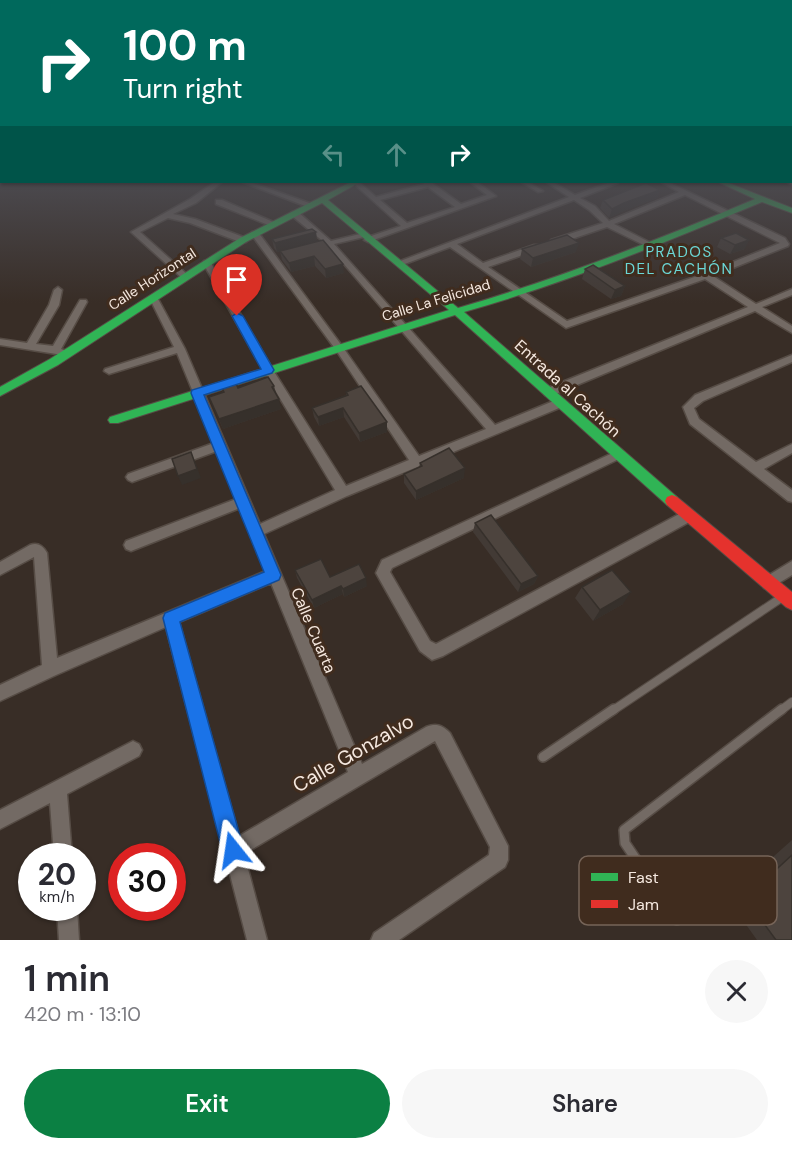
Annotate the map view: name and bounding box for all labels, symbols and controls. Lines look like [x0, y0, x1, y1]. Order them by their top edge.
text: 100 m [123, 18, 247, 73]
icon: right [24, 24, 102, 102]
text: Turn right [123, 71, 243, 106]
icon: left [317, 138, 350, 171]
icon: ahead [380, 138, 413, 171]
icon: right [443, 138, 476, 171]
district label: PRADOS DEL CACHÓN [625, 242, 733, 279]
street label: Calle Horizontal [105, 244, 199, 314]
pin [211, 254, 262, 316]
icon: arrive [220, 263, 253, 296]
street label: Calle La Felicidad [380, 275, 492, 325]
street label: Entrada al Cachón [510, 335, 625, 442]
street label: Calle Cuarta [286, 584, 341, 676]
street label: Calle Gonzalvo [288, 708, 418, 798]
position arrow [201, 818, 265, 882]
speed limit sign: 30 [108, 843, 186, 921]
text: 20 [38, 855, 76, 894]
legend [579, 856, 777, 925]
text: Fast [628, 867, 659, 888]
text: km/h [39, 887, 75, 907]
text: Jam [628, 894, 659, 915]
text: 1 min [24, 955, 110, 1002]
button: close [705, 960, 768, 1023]
text: 420 m · 13:10 [24, 1001, 141, 1027]
button: Exit [24, 1069, 390, 1138]
button: Share [402, 1069, 768, 1138]

